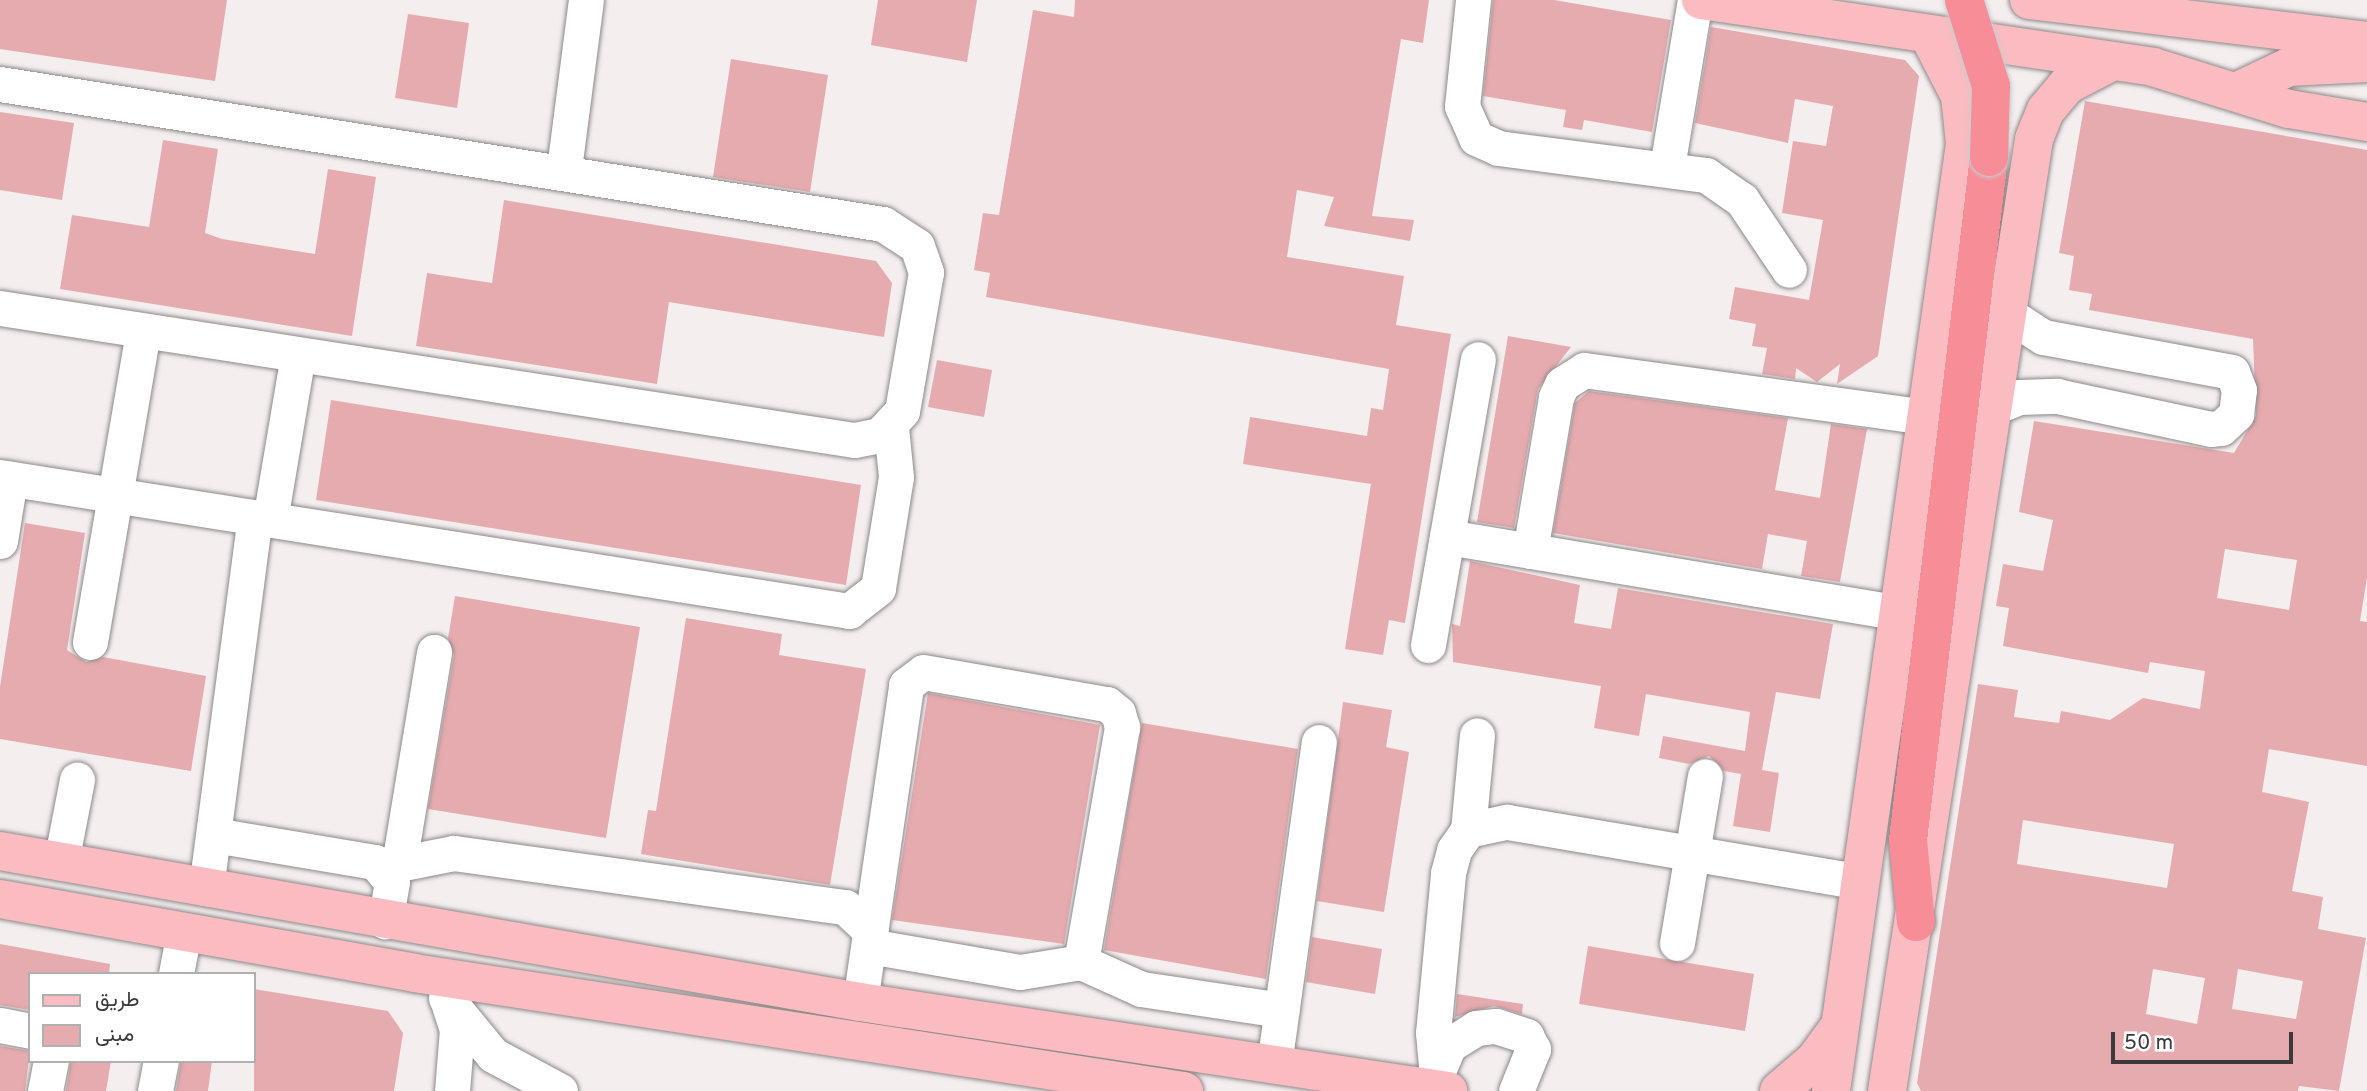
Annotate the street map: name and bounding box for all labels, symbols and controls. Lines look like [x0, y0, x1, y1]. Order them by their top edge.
legend [28, 972, 256, 1063]
text: طريق [95, 987, 140, 1014]
scale bar [2115, 1018, 2297, 1062]
text: مبنى [95, 1022, 134, 1049]
text: 50 m [2124, 1030, 2173, 1057]

